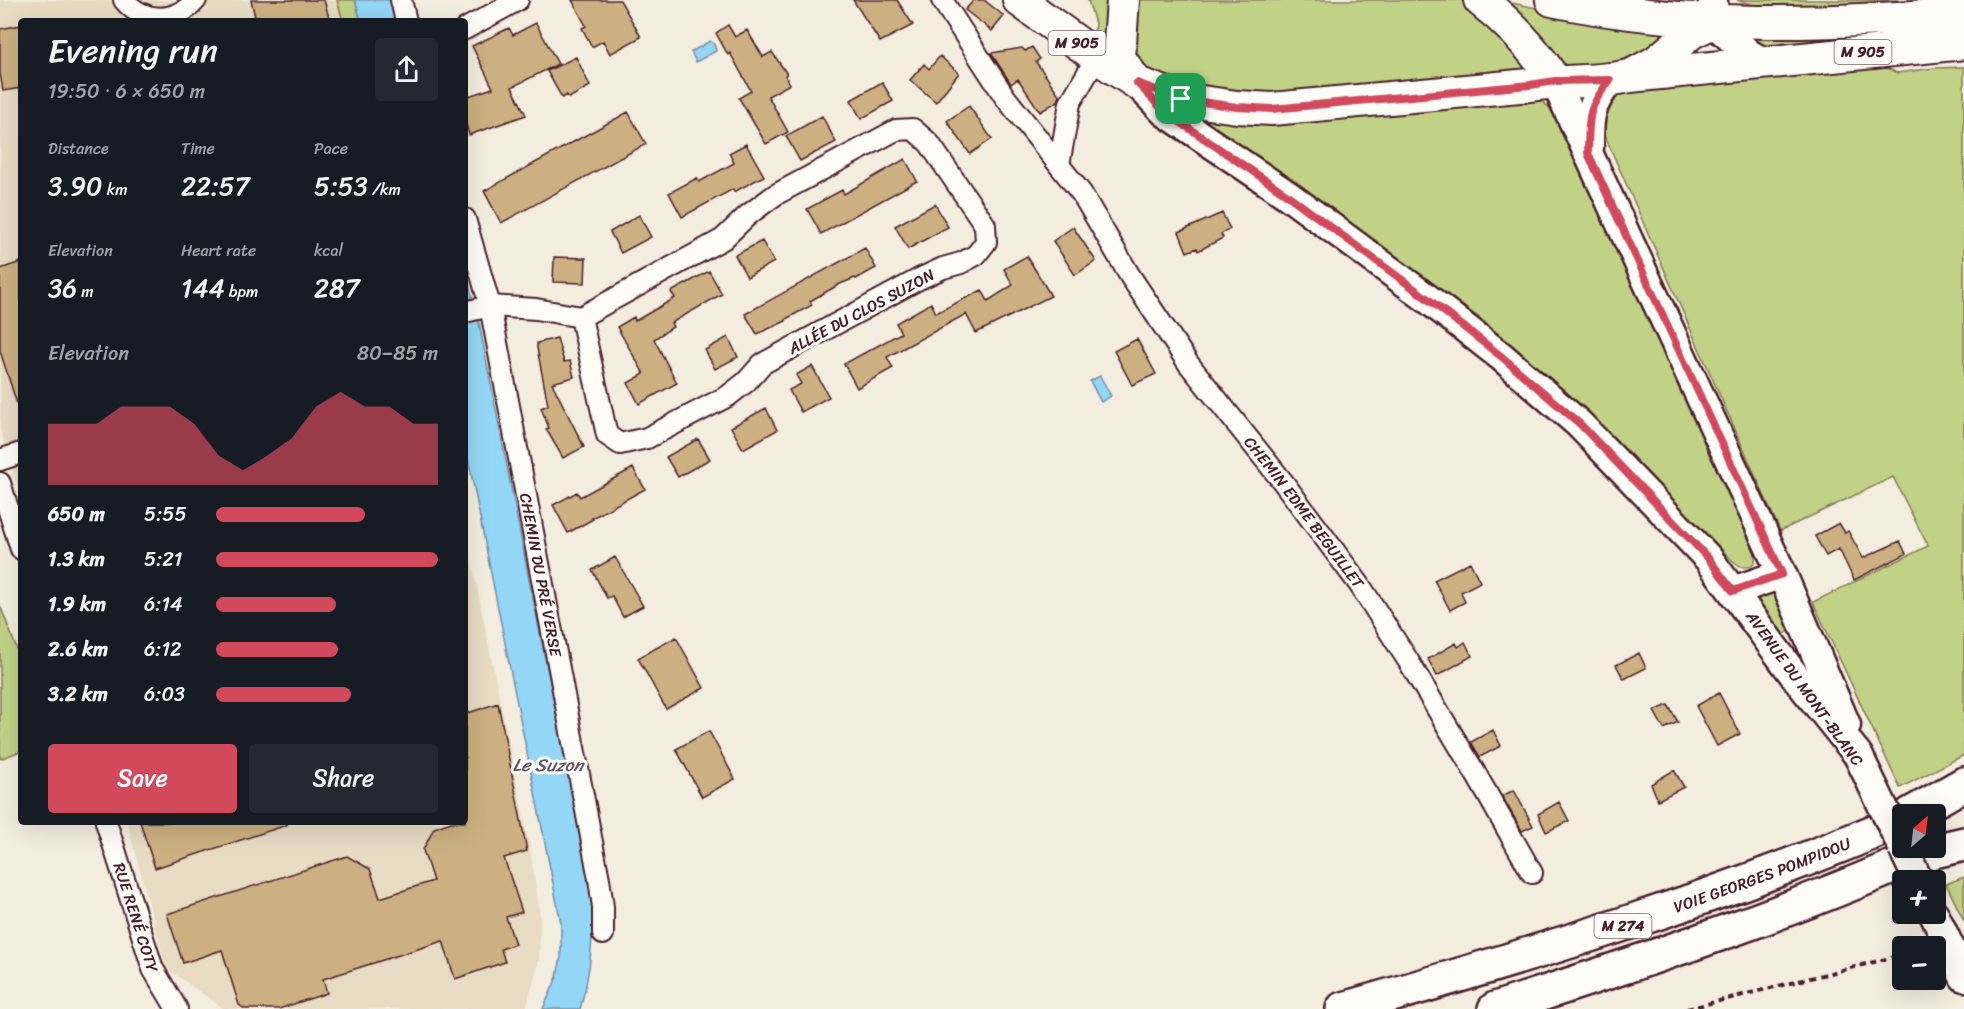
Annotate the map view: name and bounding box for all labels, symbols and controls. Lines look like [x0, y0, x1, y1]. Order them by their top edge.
text: Evening run [48, 22, 218, 80]
road number: M 905 [1048, 31, 1106, 55]
button: share [375, 38, 438, 101]
road number: M 905 [1834, 40, 1892, 64]
pin [1155, 73, 1206, 124]
text: 19:50 · 6 × 650 m [48, 74, 205, 109]
icon: arrive [1164, 82, 1197, 115]
text: Distance [48, 134, 109, 163]
text: Time [181, 134, 215, 163]
text: Pace [314, 134, 348, 163]
text: 3.90 [48, 163, 103, 209]
text: 22:57 [181, 163, 250, 209]
text: 5:53 [314, 163, 368, 209]
text: km [103, 175, 127, 204]
text: /km [368, 175, 401, 204]
text: Elevation [48, 236, 113, 265]
text: Heart rate [181, 236, 256, 265]
text: kcal [314, 236, 343, 265]
street label: ALLÉE DU CLOS SUZON [782, 260, 940, 363]
text: 36 [48, 265, 77, 311]
text: 144 [181, 265, 225, 311]
text: 287 [314, 265, 360, 311]
text: m [77, 277, 94, 306]
text: bpm [225, 277, 258, 306]
text: Elevation [48, 336, 129, 371]
text: 80–85 m [357, 336, 438, 371]
street label: CHEMIN EDME BEGUILLET [1236, 429, 1372, 596]
street label: CHEMIN DU PRÉ VERSE [511, 490, 571, 660]
text: 650 m [48, 497, 105, 532]
text: 5:55 [144, 497, 187, 532]
text: 1.3 km [48, 542, 105, 577]
text: 5:21 [144, 542, 182, 577]
text: 1.9 km [48, 587, 106, 622]
text: 6:14 [144, 587, 182, 622]
street label: AVENUE DU MONT-BLANC [1737, 603, 1871, 772]
text: 2.6 km [48, 632, 108, 667]
text: 6:12 [144, 632, 182, 667]
text: 3.2 km [48, 677, 108, 712]
text: 6:03 [144, 677, 185, 712]
button: Save [48, 744, 237, 813]
button: Share [249, 744, 438, 813]
water label: Le Suzon [513, 749, 585, 781]
north arrow [1892, 804, 1946, 858]
map controls [1892, 804, 1946, 990]
street label: VOIE GEORGES POMPIDOU [1669, 829, 1855, 921]
street label: RUE RENÉ COTY [105, 859, 167, 976]
button: + [1892, 870, 1946, 924]
road number: M 274 [1594, 914, 1652, 938]
button: − [1892, 936, 1946, 990]

